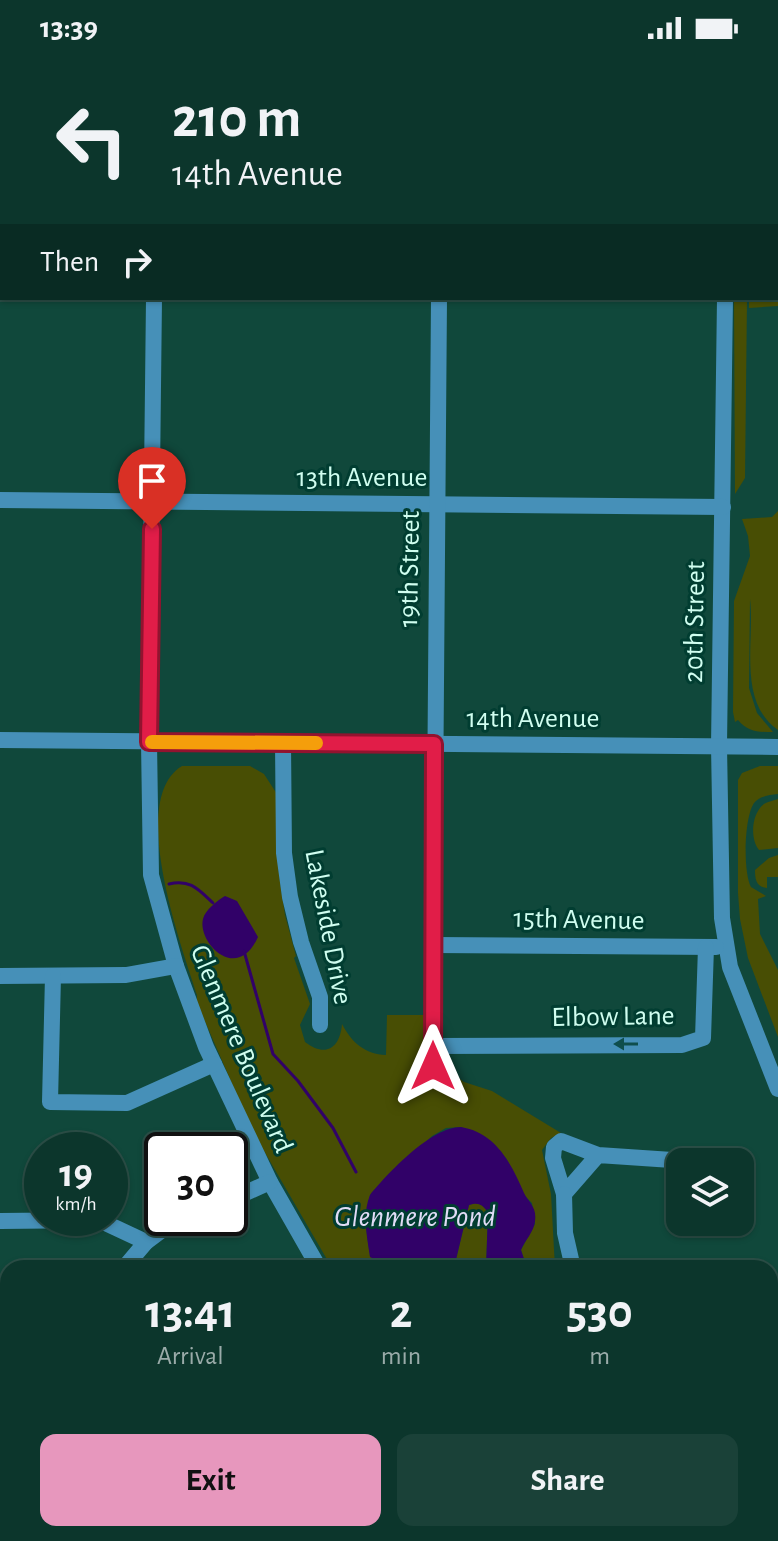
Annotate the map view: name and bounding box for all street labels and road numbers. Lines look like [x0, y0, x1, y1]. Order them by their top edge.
street label: 13th Avenue [297, 464, 427, 492]
street label: 19th Street [395, 510, 425, 628]
street label: 20th Street [680, 561, 710, 683]
street label: 14th Avenue [467, 705, 599, 733]
street label: Lakeside Drive [299, 847, 357, 1007]
street label: 15th Avenue [513, 905, 645, 935]
street label: Glenmere Boulevard [185, 941, 297, 1157]
street label: Elbow Lane [551, 1002, 675, 1032]

